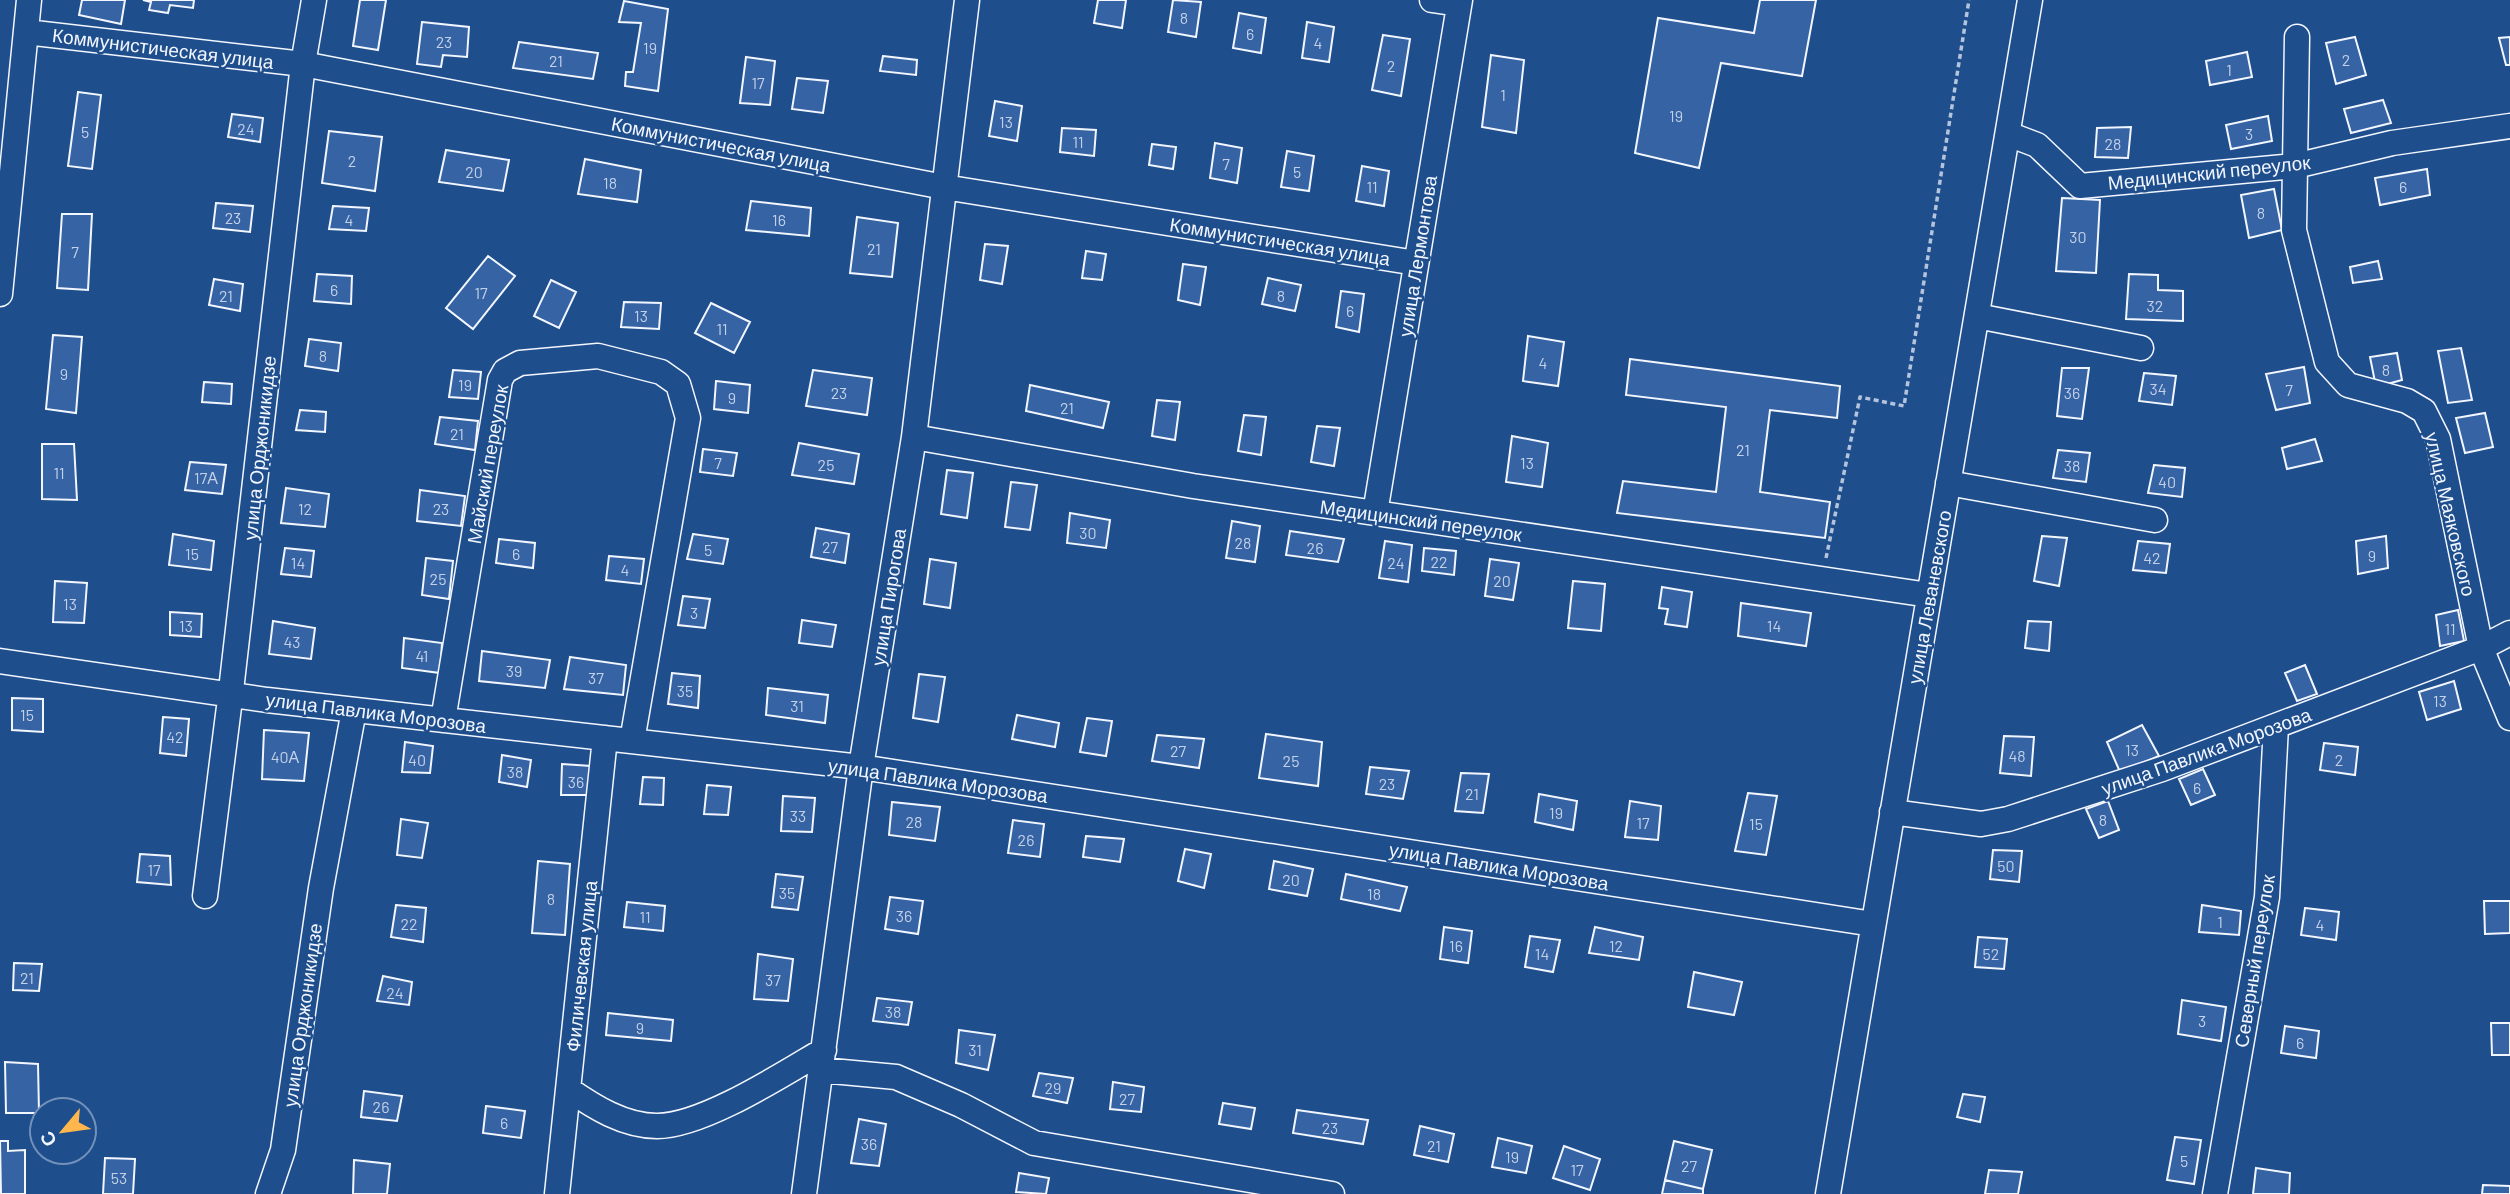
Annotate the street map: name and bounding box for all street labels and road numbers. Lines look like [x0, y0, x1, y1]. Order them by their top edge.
street label: Коммунистическая улица [51, 23, 275, 73]
street label: Коммунистическая улица [609, 111, 833, 177]
street label: Медицинский переулок [2106, 150, 2312, 194]
street label: улица Лермонтова [1393, 173, 1441, 338]
street label: Коммунистическая улица [1168, 212, 1392, 270]
street label: улица Орджоникидзе [238, 355, 280, 541]
street label: Майский переулок [462, 382, 512, 545]
street label: улица Маяковского [2421, 430, 2481, 598]
street label: Медицинский переулок [1319, 494, 1524, 546]
street label: улица Леваневского [1902, 508, 1956, 686]
street label: улица Пирогова [866, 526, 910, 667]
street label: улица Павлика Морозова [265, 687, 488, 737]
street label: улица Павлика Морозова [2098, 702, 2315, 800]
street label: улица Павлика Морозова [827, 753, 1050, 807]
street label: улица Павлика Морозова [1388, 837, 1611, 895]
street label: Северный переулок [2229, 872, 2279, 1049]
street label: Филичевская улица [561, 879, 601, 1053]
street label: улица Орджоникидзе [278, 922, 326, 1108]

